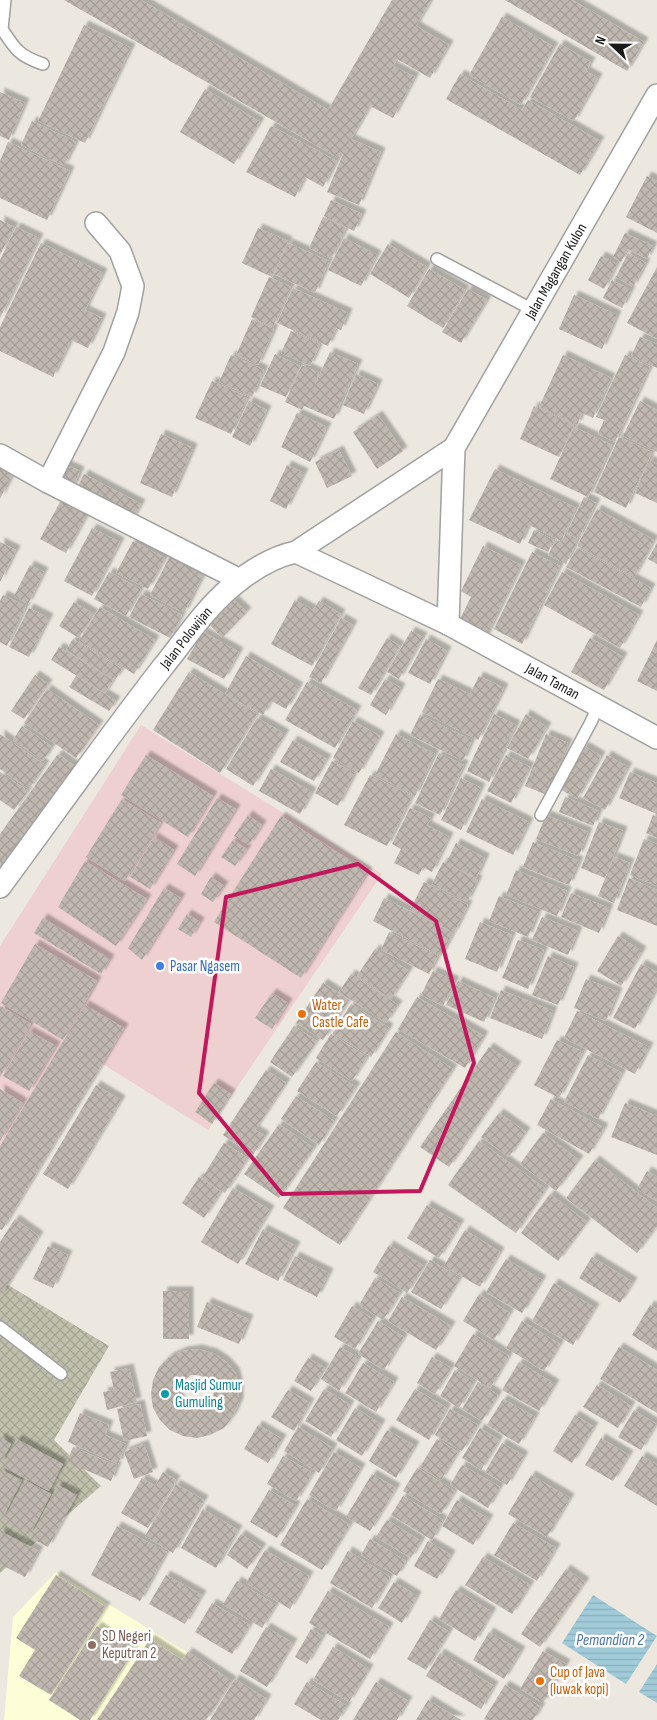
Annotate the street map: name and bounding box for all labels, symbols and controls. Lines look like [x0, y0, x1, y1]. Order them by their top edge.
north arrow [587, 20, 637, 70]
text: N [591, 34, 610, 47]
street label: Jalan Magangan Kulon [520, 220, 591, 323]
street label: Jalan Polowijan [155, 603, 216, 673]
street label: Jalan Taman [521, 658, 583, 704]
place label: Pasar Ngasem [170, 957, 240, 976]
marker: Pasar Ngasem [154, 960, 166, 972]
place label: Water Castle Cafe [312, 996, 369, 1032]
marker: Water Castle Cafe [296, 1008, 308, 1020]
place label: Masjid Sumur Gumuling [175, 1376, 243, 1412]
marker: Masjid Sumur Gumuling [159, 1388, 171, 1400]
place label: SD Negeri Keputran 2 [102, 1627, 156, 1663]
water label: Pemandian 2 [576, 1631, 644, 1650]
marker: SD Negeri Keputran 2 [86, 1639, 98, 1651]
place label: Cup of Java (luwak kopi) [550, 1663, 608, 1699]
marker: Cup of Java (luwak kopi) [534, 1675, 546, 1687]

